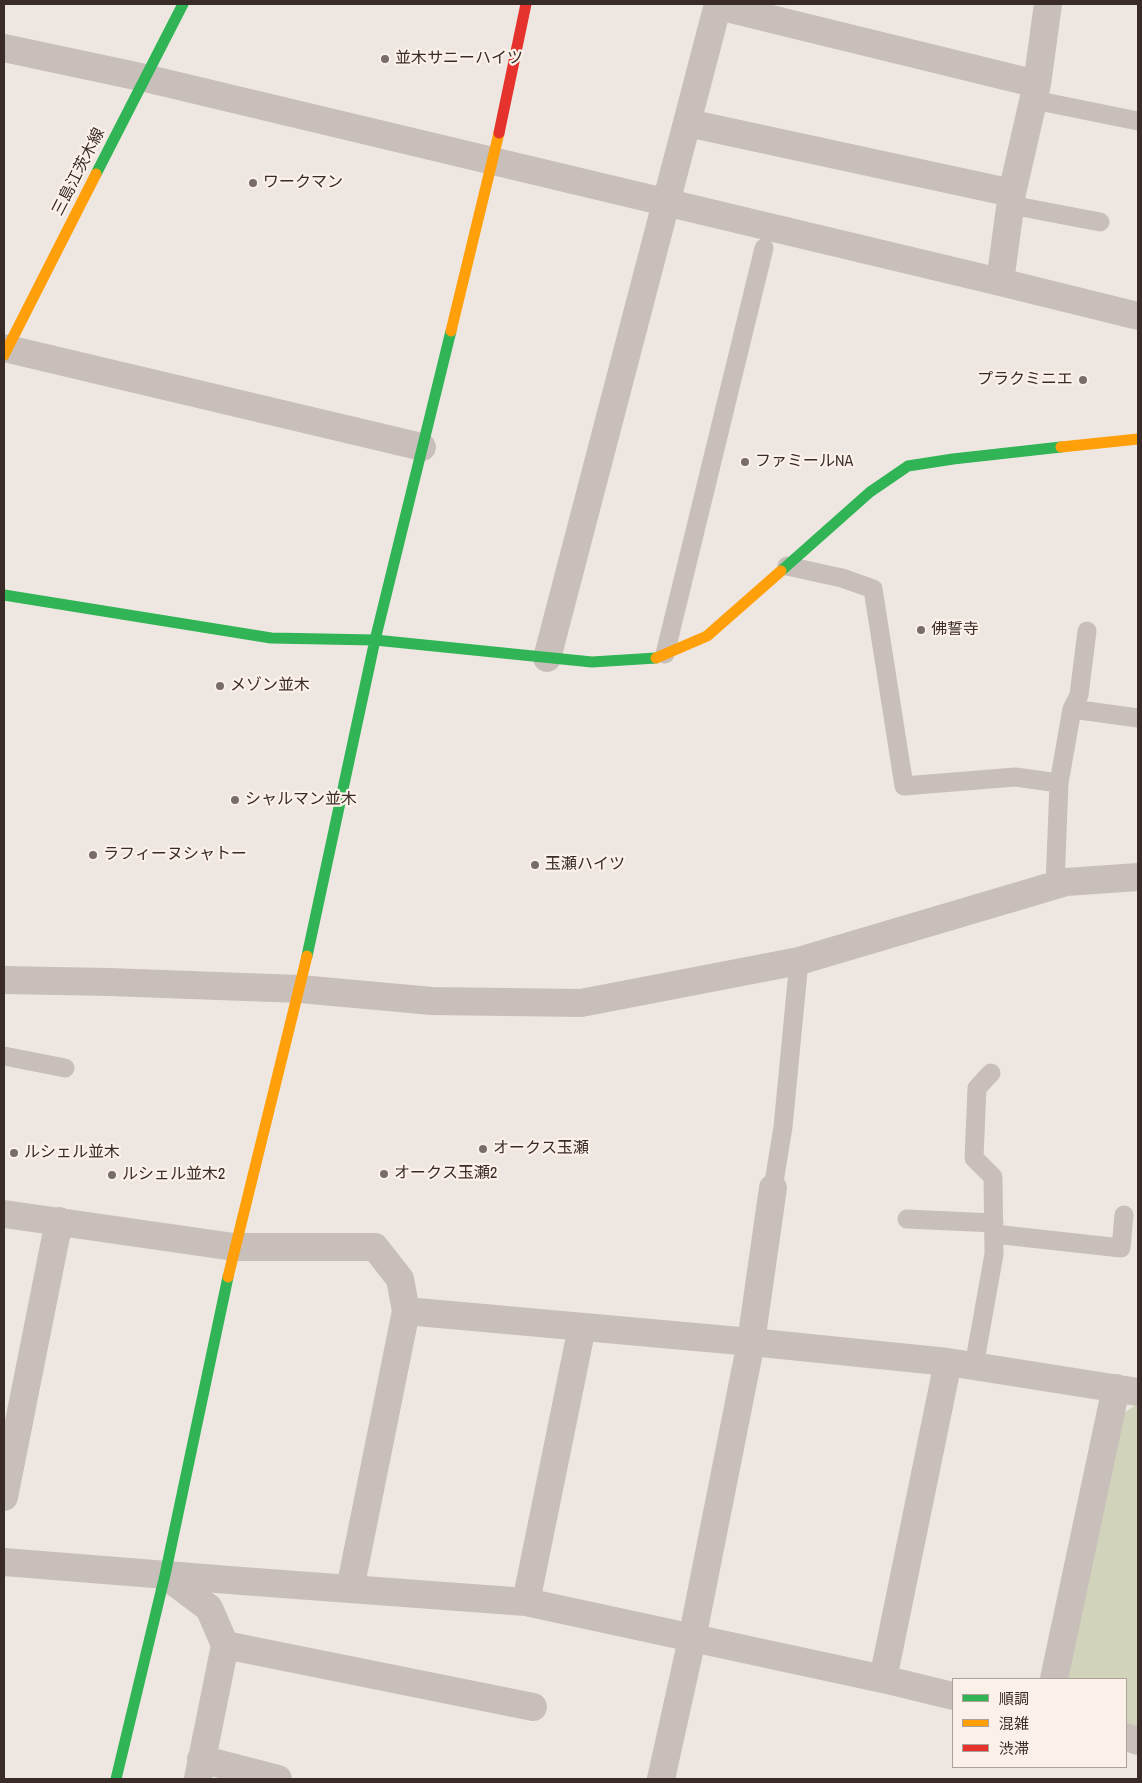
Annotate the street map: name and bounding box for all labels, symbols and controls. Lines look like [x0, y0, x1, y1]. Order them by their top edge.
place label: 並木サニーハイツ [395, 49, 523, 69]
marker: 並木サニーハイツ [379, 53, 391, 65]
street label: 三島江茨木線 [49, 125, 109, 219]
place label: ワークマン [263, 173, 343, 193]
marker: ワークマン [247, 177, 259, 189]
place label: プラクミニエ [977, 370, 1073, 390]
marker: プラクミニエ [1077, 374, 1089, 386]
place label: ファミールNA [755, 452, 853, 472]
marker: ファミールNA [739, 456, 751, 468]
place label: 佛誓寺 [931, 620, 979, 640]
marker: 佛誓寺 [915, 624, 927, 636]
place label: メゾン並木 [230, 676, 310, 696]
marker: メゾン並木 [214, 680, 226, 692]
place label: シャルマン並木 [245, 790, 357, 810]
marker: シャルマン並木 [229, 794, 241, 806]
place label: ラフィーヌシャトー [103, 845, 247, 865]
marker: ラフィーヌシャトー [87, 849, 99, 861]
place label: 玉瀬ハイツ [545, 855, 625, 875]
marker: 玉瀬ハイツ [529, 859, 541, 871]
place label: オークス玉瀬 [493, 1139, 589, 1159]
place label: ルシェル並木 [24, 1143, 120, 1163]
marker: オークス玉瀬 [477, 1143, 489, 1155]
marker: ルシェル並木 [8, 1147, 20, 1159]
place label: オークス玉瀬2 [394, 1164, 497, 1184]
place label: ルシェル並木2 [122, 1165, 225, 1185]
marker: オークス玉瀬2 [378, 1168, 390, 1180]
marker: ルシェル並木2 [106, 1169, 118, 1181]
legend [952, 1678, 1127, 1768]
text: 順調 [999, 1688, 1029, 1709]
text: 混雑 [999, 1713, 1029, 1734]
text: 渋滞 [999, 1738, 1029, 1759]

